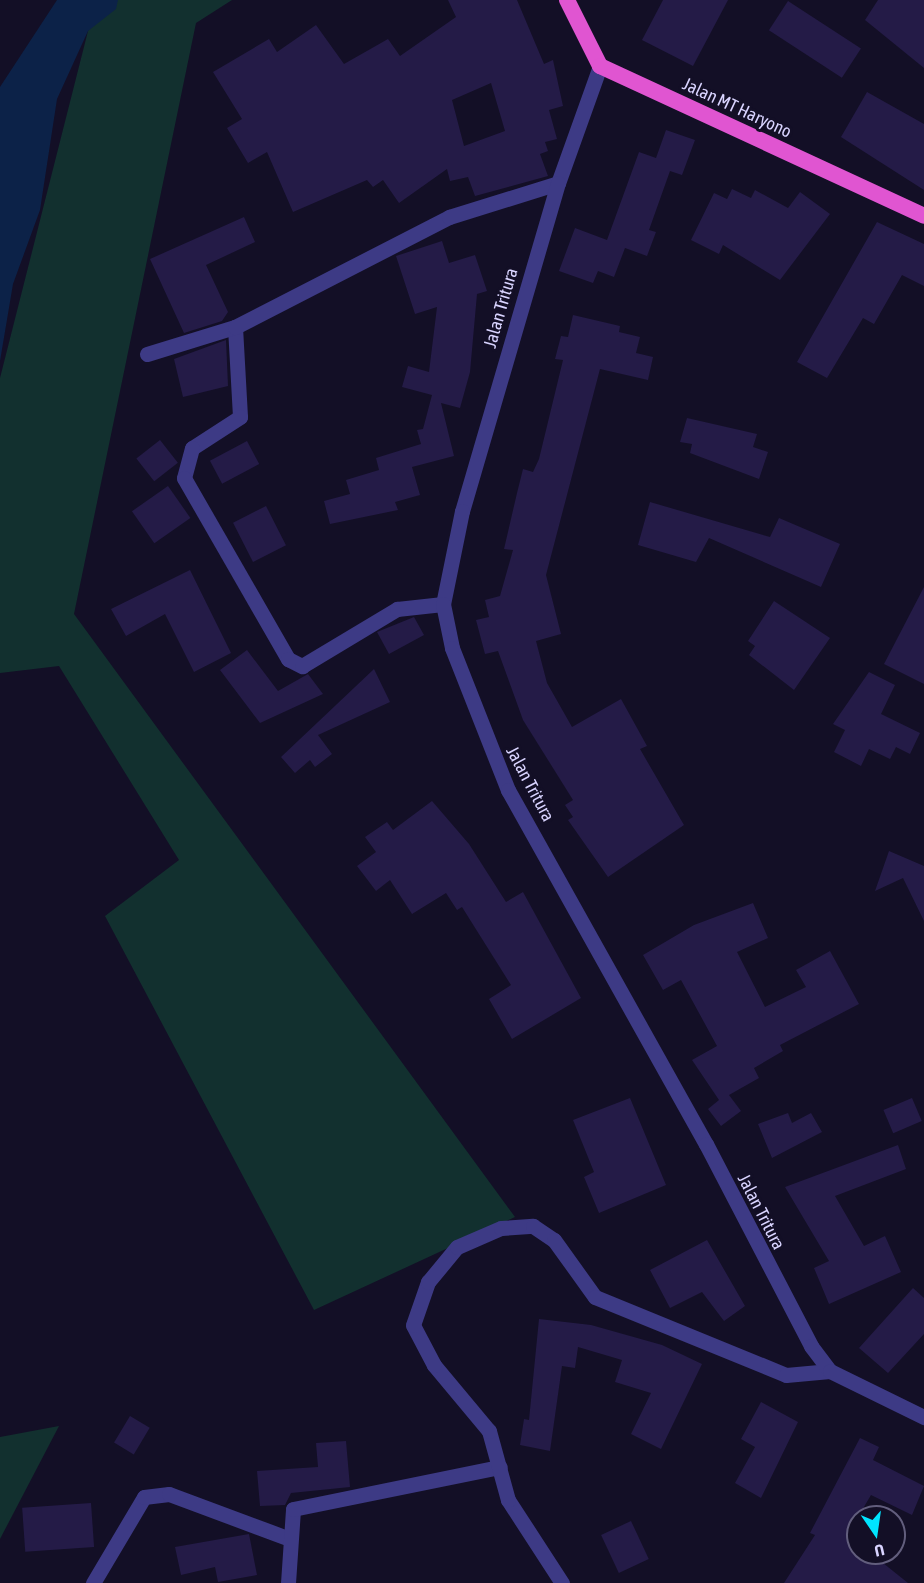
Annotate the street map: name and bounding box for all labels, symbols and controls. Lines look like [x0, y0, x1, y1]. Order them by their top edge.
street label: Jalan MT Haryono [679, 73, 795, 143]
street label: Jalan Tritura [479, 266, 523, 350]
street label: Jalan Tritura [501, 743, 559, 825]
street label: Jalan Tritura [733, 1171, 789, 1253]
north arrow [846, 1505, 906, 1565]
text: U [873, 1541, 886, 1560]

